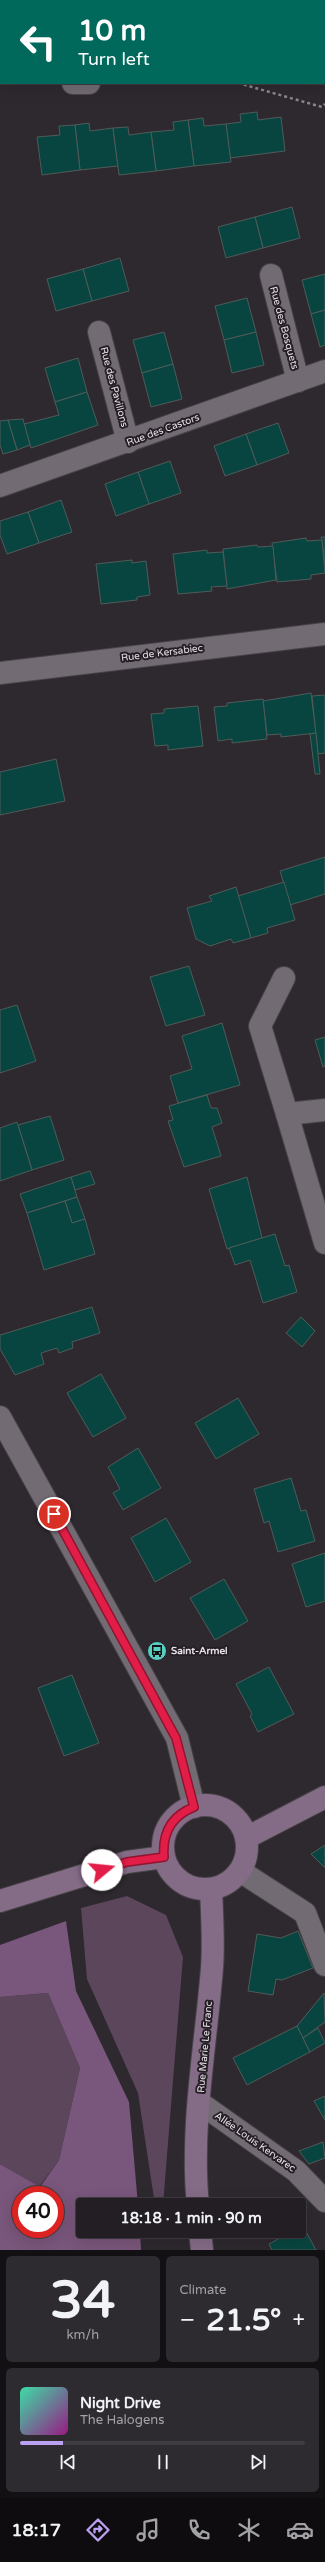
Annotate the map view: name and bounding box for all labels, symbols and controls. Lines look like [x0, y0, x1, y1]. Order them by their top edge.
text: 10 m [78, 14, 146, 48]
icon: left [12, 16, 64, 68]
text: Turn left [78, 48, 150, 70]
street label: Rue des Bosquets [267, 285, 301, 371]
street label: Rue des Pavillons [98, 346, 131, 429]
street label: Rue des Castors [125, 411, 201, 449]
street label: Rue de Kersabiec [120, 642, 204, 664]
pin [37, 1497, 71, 1531]
icon: arrive [43, 1503, 65, 1525]
bus stop icon: Saint-Armel [146, 1640, 168, 1662]
place label: Saint-Armel [171, 1645, 228, 1657]
position arrow [81, 1849, 123, 1891]
street label: Rue Marie Le Franc [195, 2001, 215, 2093]
street label: Allée Louis Kervarec [212, 2110, 298, 2174]
speed limit sign: 40 [12, 2186, 64, 2238]
text: 18:18 · 1 min · 90 m [120, 2209, 262, 2227]
text: 34 [50, 2269, 115, 2332]
text: Climate [180, 2282, 226, 2298]
text: 21.5° [206, 2302, 281, 2339]
text: − [180, 2307, 195, 2333]
text: + [293, 2307, 305, 2333]
text: km/h [66, 2327, 99, 2343]
text: Night Drive [80, 2394, 161, 2412]
text: The Halogens [80, 2412, 164, 2428]
icon: previous [57, 2451, 79, 2473]
icon: pause [152, 2451, 174, 2473]
icon: next [247, 2451, 269, 2473]
icon: directions [84, 2516, 112, 2544]
icon: music [134, 2516, 162, 2544]
icon: phone [185, 2516, 213, 2544]
icon: climate [235, 2516, 263, 2544]
icon: car [286, 2516, 314, 2544]
text: 18:17 [11, 2519, 61, 2541]

